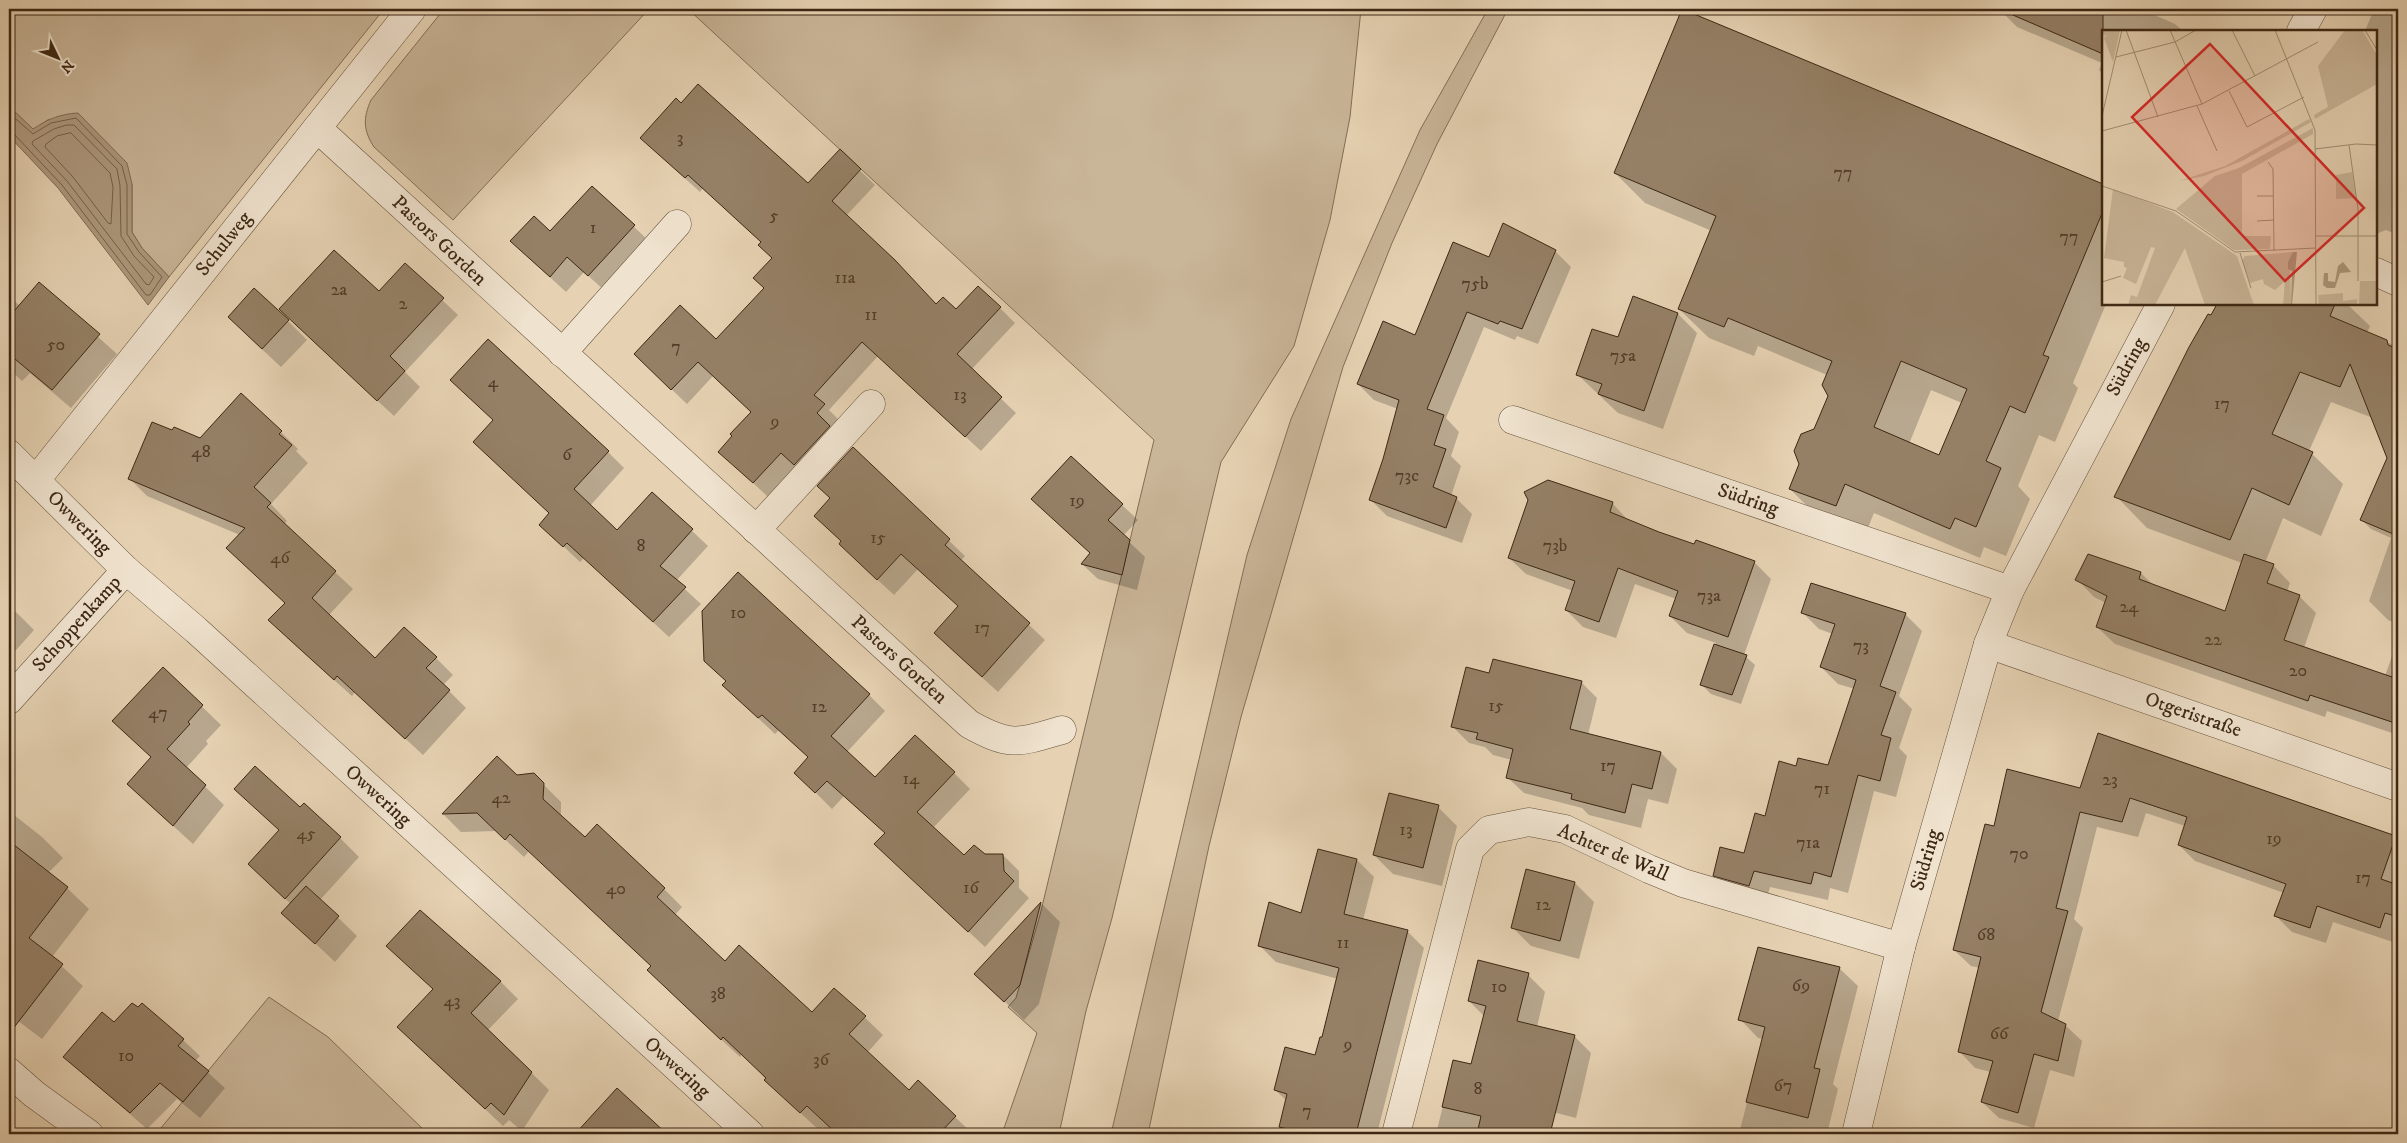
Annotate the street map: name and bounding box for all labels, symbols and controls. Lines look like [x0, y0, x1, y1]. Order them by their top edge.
inset map [2102, 30, 2377, 305]
north arrow [32, 32, 82, 82]
text: N [56, 56, 77, 77]
house number: 3 [677, 127, 683, 149]
house number: 77 [1834, 162, 1852, 184]
street label: Pastors Gorden [386, 191, 492, 292]
house number: 5 [770, 205, 779, 227]
street label: Schulweg [190, 206, 258, 281]
house number: 1 [590, 217, 596, 239]
house number: 77 [2060, 226, 2078, 248]
house number: 11a [835, 267, 856, 289]
house number: 75b [1462, 273, 1488, 295]
house number: 2a [331, 279, 348, 301]
house number: 2 [399, 293, 408, 315]
house number: 11 [864, 304, 878, 326]
street label: Südring [2101, 333, 2153, 401]
house number: 50 [47, 334, 65, 356]
house number: 7 [671, 336, 681, 358]
house number: 75a [1610, 345, 1636, 367]
house number: 4 [488, 371, 499, 393]
house number: 13 [953, 384, 967, 406]
house number: 17 [2214, 393, 2230, 415]
house number: 9 [770, 411, 779, 433]
house number: 48 [191, 441, 211, 463]
house number: 6 [562, 444, 572, 466]
house number: 73c [1395, 465, 1419, 487]
street label: Südring [1714, 478, 1782, 522]
street label: Owwering [42, 486, 117, 561]
house number: 19 [1069, 490, 1085, 512]
house number: 15 [870, 527, 886, 549]
house number: 8 [636, 535, 646, 557]
house number: 73b [1543, 535, 1567, 557]
house number: 46 [270, 547, 290, 569]
street label: Schoppenkamp [27, 570, 127, 678]
house number: 73a [1697, 585, 1721, 607]
house number: 24 [2119, 596, 2139, 618]
house number: 10 [730, 602, 746, 624]
street label: Pastors Gorden [846, 610, 953, 710]
house number: 17 [974, 617, 990, 639]
house number: 22 [2204, 629, 2222, 651]
house number: 73 [1853, 635, 1869, 657]
house number: 20 [2289, 660, 2307, 682]
street label: Otgeristraße [2141, 687, 2245, 743]
house number: 15 [1488, 695, 1504, 717]
house number: 12 [811, 696, 827, 718]
house number: 47 [148, 702, 168, 724]
house number: 17 [1600, 755, 1616, 777]
street label: Owwering [340, 760, 417, 832]
house number: 14 [903, 768, 920, 790]
house number: 23 [2102, 769, 2118, 791]
house number: 71 [1814, 778, 1830, 800]
house number: 42 [491, 787, 511, 809]
street label: Achter de Wall [1554, 818, 1672, 888]
house number: 13 [1399, 819, 1413, 841]
house number: 45 [296, 823, 316, 845]
street label: Südring [1905, 826, 1947, 894]
house number: 19 [2266, 828, 2282, 850]
house number: 71a [1796, 832, 1820, 854]
house number: 70 [2009, 843, 2029, 865]
house number: 17 [2355, 867, 2371, 889]
house number: 16 [963, 877, 980, 899]
house number: 40 [606, 878, 626, 900]
house number: 12 [1535, 894, 1551, 916]
house number: 68 [1977, 924, 1995, 946]
house number: 11 [1336, 932, 1350, 954]
house number: 69 [1792, 975, 1810, 997]
house number: 10 [1491, 976, 1507, 998]
house number: 38 [710, 983, 726, 1005]
house number: 43 [443, 990, 461, 1012]
house number: 66 [1990, 1023, 2009, 1045]
street label: Owwering [639, 1032, 716, 1104]
house number: 9 [1343, 1034, 1352, 1056]
house number: 10 [118, 1045, 134, 1067]
house number: 36 [813, 1049, 830, 1071]
house number: 67 [1774, 1075, 1792, 1097]
house number: 8 [1473, 1078, 1483, 1100]
house number: 7 [1302, 1100, 1312, 1122]

